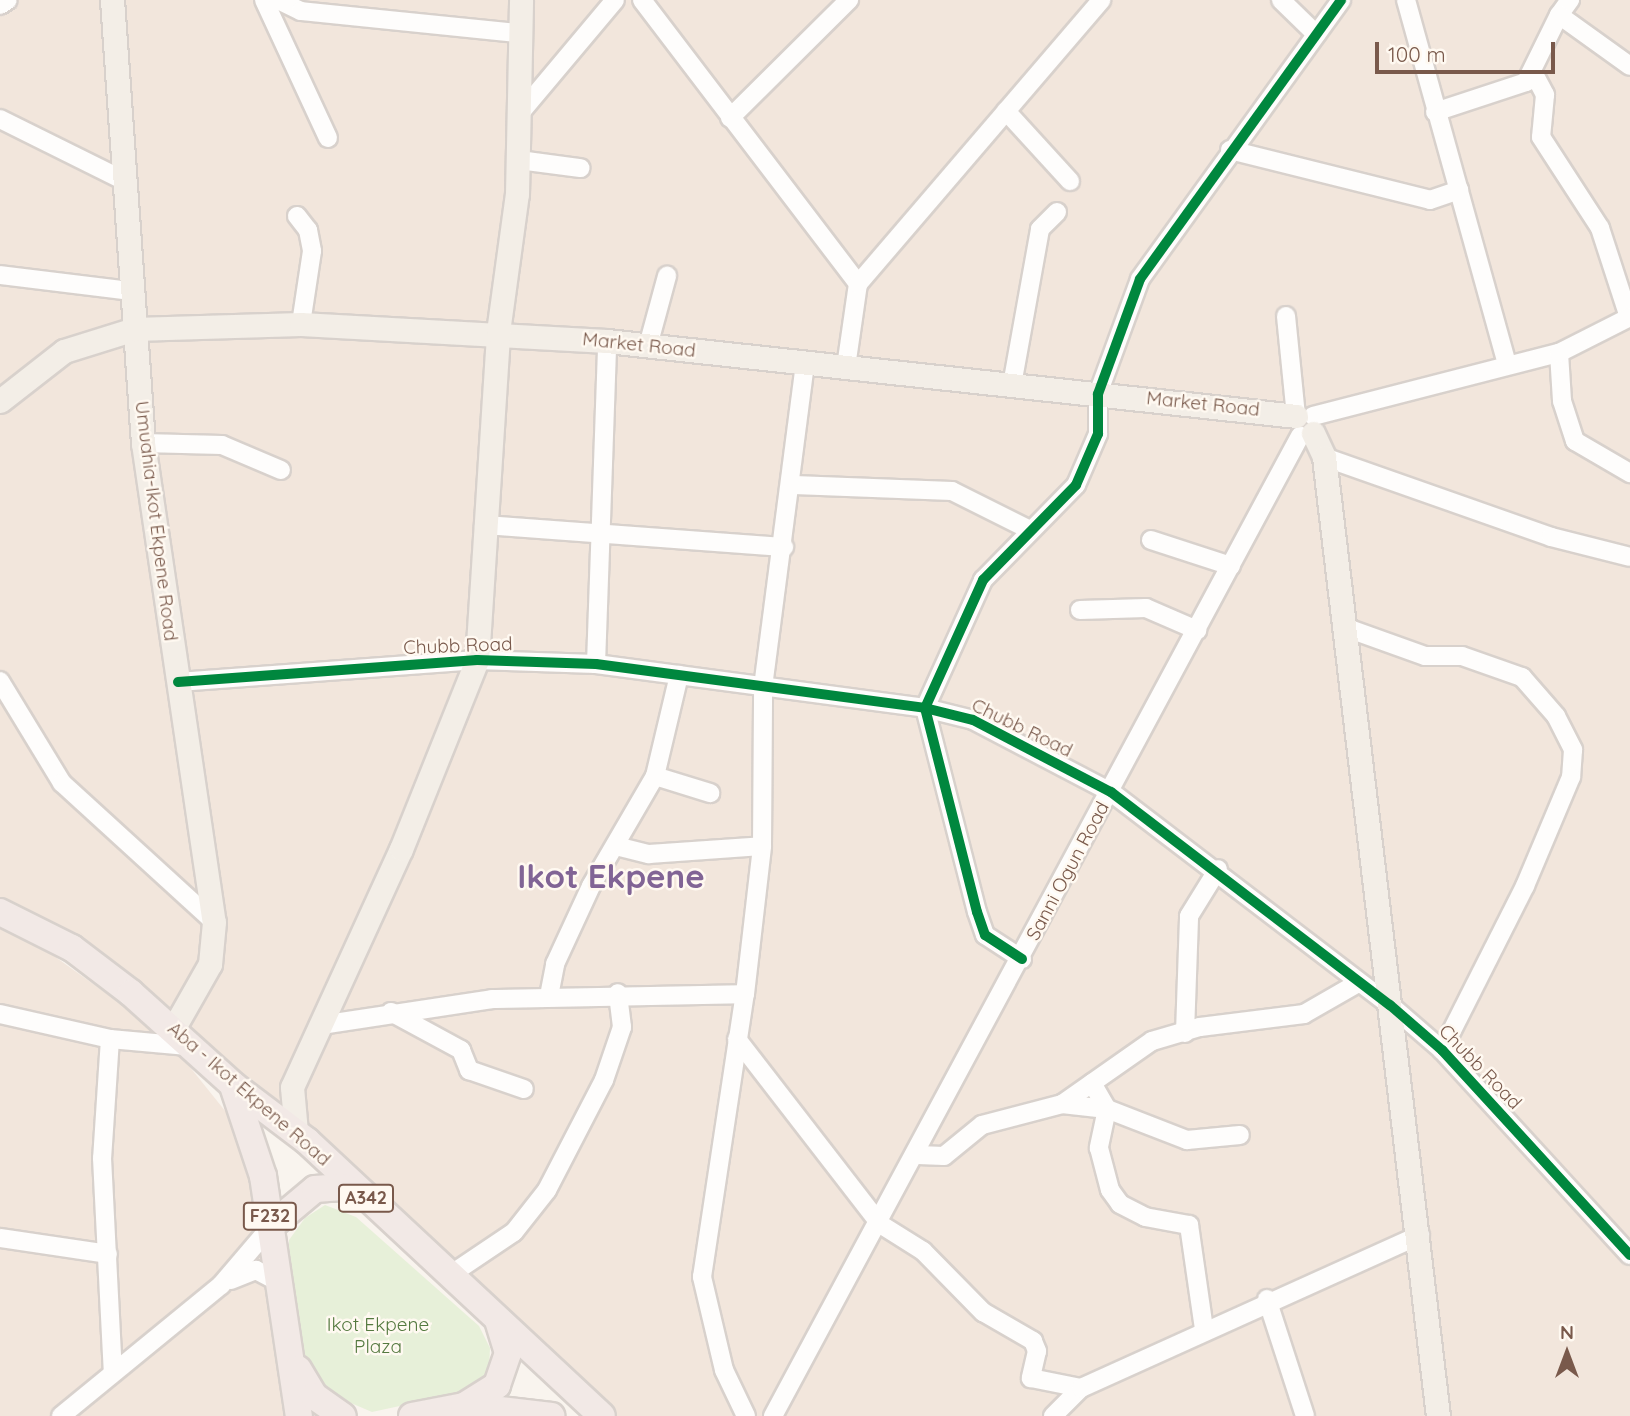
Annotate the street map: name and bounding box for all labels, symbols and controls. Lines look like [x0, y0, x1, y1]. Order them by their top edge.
scale bar [1378, 28, 1558, 72]
text: 100 m [1388, 41, 1446, 67]
street label: Market Road [581, 328, 697, 362]
street label: Market Road [1145, 387, 1261, 421]
street label: Umuahia-Ikot Ekpene Road [130, 400, 182, 642]
street label: Chubb Road [403, 633, 513, 659]
street label: Chubb Road [968, 694, 1076, 762]
street label: Sanni Ogun Road [1022, 798, 1114, 944]
district label: Ikot Ekpene [517, 856, 705, 896]
street label: Aba - Ikot Ekpene Road [163, 1017, 335, 1171]
street label: Chubb Road [1434, 1020, 1526, 1114]
road number: A342 [338, 1184, 394, 1212]
road number: F232 [242, 1202, 298, 1231]
park label: Ikot Ekpene Plaza [327, 1314, 429, 1358]
north arrow [1532, 1318, 1602, 1388]
text: N [1560, 1320, 1574, 1344]

